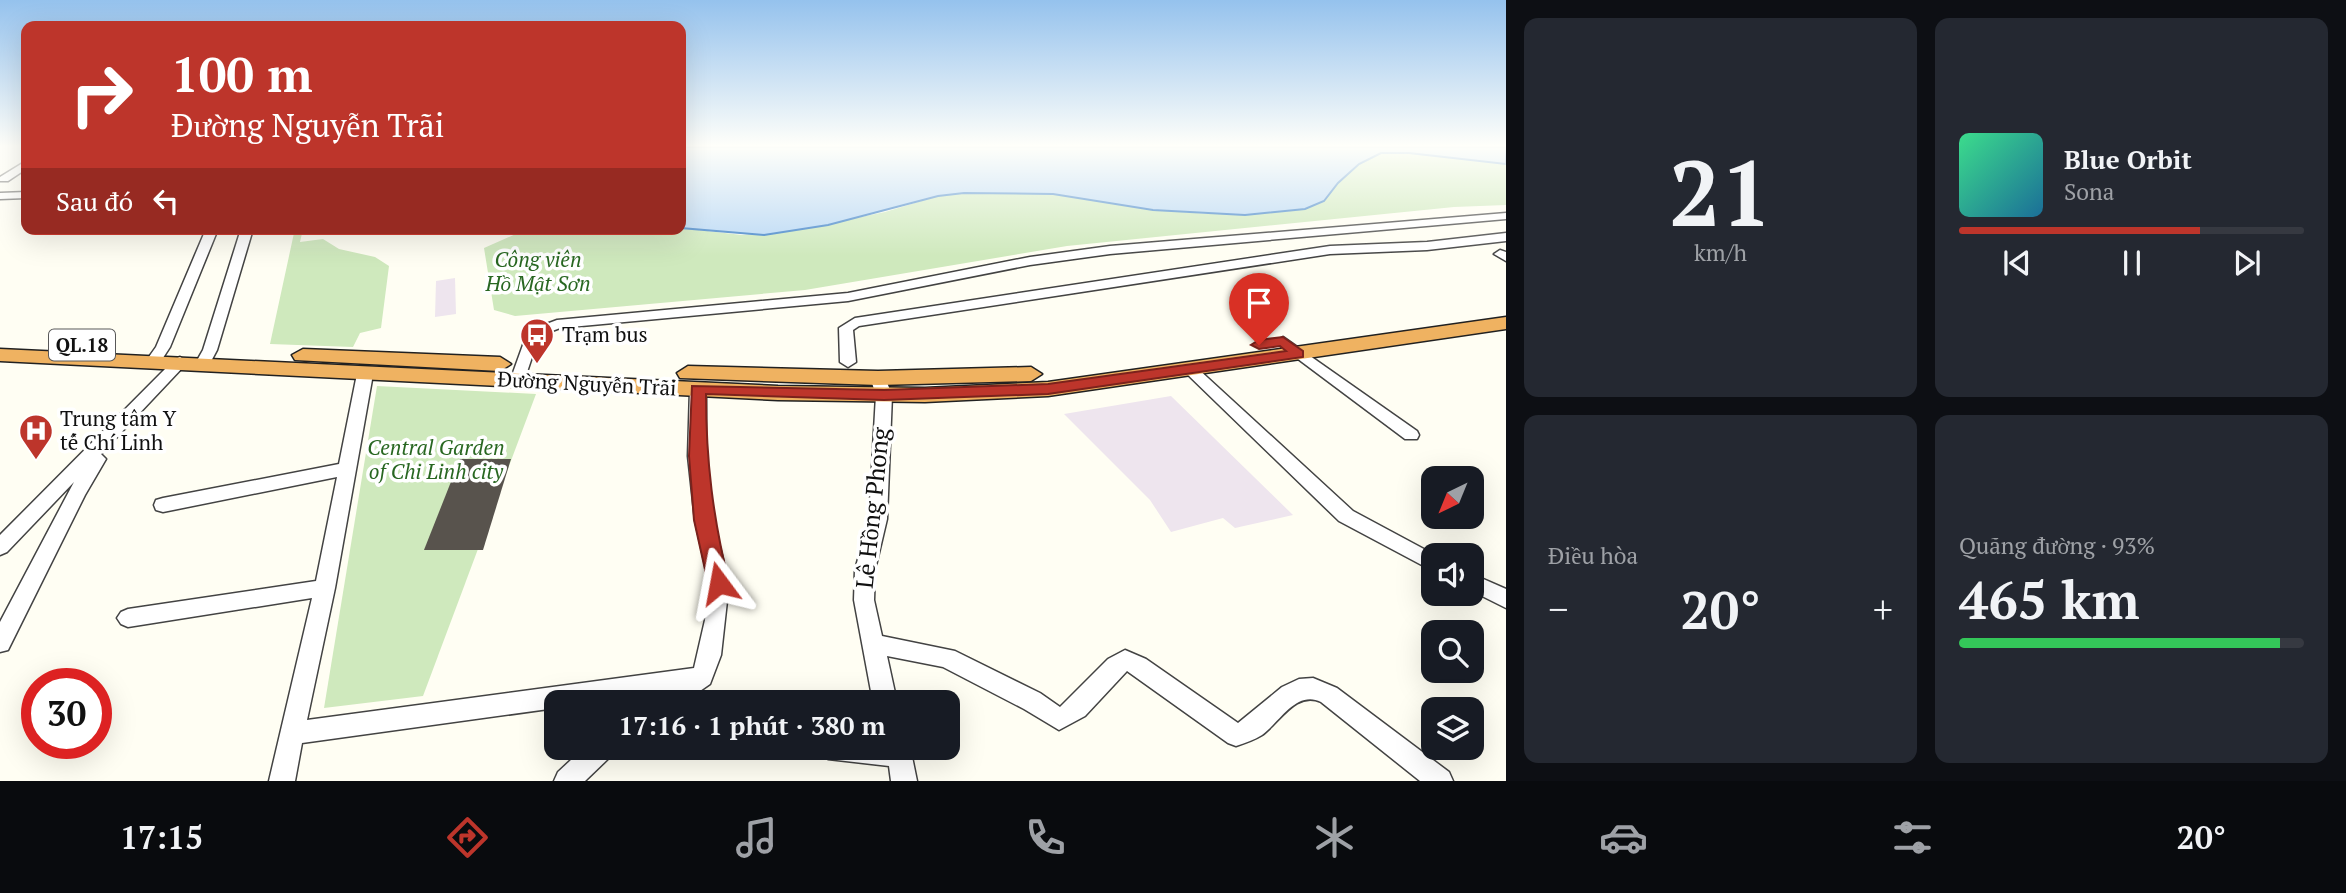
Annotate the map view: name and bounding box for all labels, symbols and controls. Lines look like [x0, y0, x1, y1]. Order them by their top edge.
text: 100 m [171, 41, 313, 106]
icon: right [56, 49, 147, 140]
text: Đường Nguyễn Trãi [171, 104, 444, 146]
text: 21 [1669, 131, 1772, 252]
text: Blue Orbit [2064, 142, 2192, 176]
text: Sona [2064, 176, 2114, 207]
icon: left [147, 182, 185, 220]
text: Sau đó [56, 184, 133, 218]
text: km/h [1694, 237, 1747, 268]
icon: previous [1998, 244, 2036, 282]
icon: pause [2113, 244, 2151, 282]
icon: next [2228, 244, 2266, 282]
park label: Công viên Hồ Mật Sơn [484, 245, 591, 297]
pin [1229, 273, 1289, 345]
icon: arrive [1240, 284, 1278, 322]
bus stop icon: Trạm bus [518, 316, 556, 365]
place label: Trạm bus [562, 320, 648, 348]
road number: QL.18 [49, 330, 115, 360]
street label: Đường Nguyễn Trãi [497, 364, 677, 402]
place label: Trung tâm Y tế Chí Linh [60, 404, 177, 456]
hospital icon: Trung tâm Y tế Chí Linh [17, 412, 55, 461]
street label: Lê Hồng Phong [848, 425, 896, 590]
park label: Central Garden of Chi Linh city [367, 433, 505, 485]
north arrow [1421, 466, 1484, 528]
map controls [1421, 466, 1484, 760]
text: Quãng đường · 93% [1959, 530, 2155, 561]
text: Điều hòa [1548, 540, 1638, 571]
button: sound [1421, 543, 1484, 606]
position arrow [682, 546, 756, 620]
text: 465 km [1959, 565, 2140, 634]
text: 20° [1680, 575, 1761, 644]
text: − [1548, 584, 1568, 634]
text: + [1873, 584, 1893, 634]
button: search [1421, 620, 1484, 683]
speed limit sign: 30 [21, 668, 112, 759]
button: layers [1421, 697, 1484, 760]
text: 17:16 · 1 phút · 380 m [619, 708, 886, 742]
icon: directions [443, 813, 492, 862]
icon: music [732, 813, 781, 862]
icon: phone [1021, 813, 1070, 862]
icon: climate [1310, 813, 1359, 862]
icon: car [1599, 813, 1648, 862]
icon: filters [1888, 813, 1937, 862]
text: 17:15 [120, 816, 203, 858]
text: 20° [2177, 816, 2226, 858]

